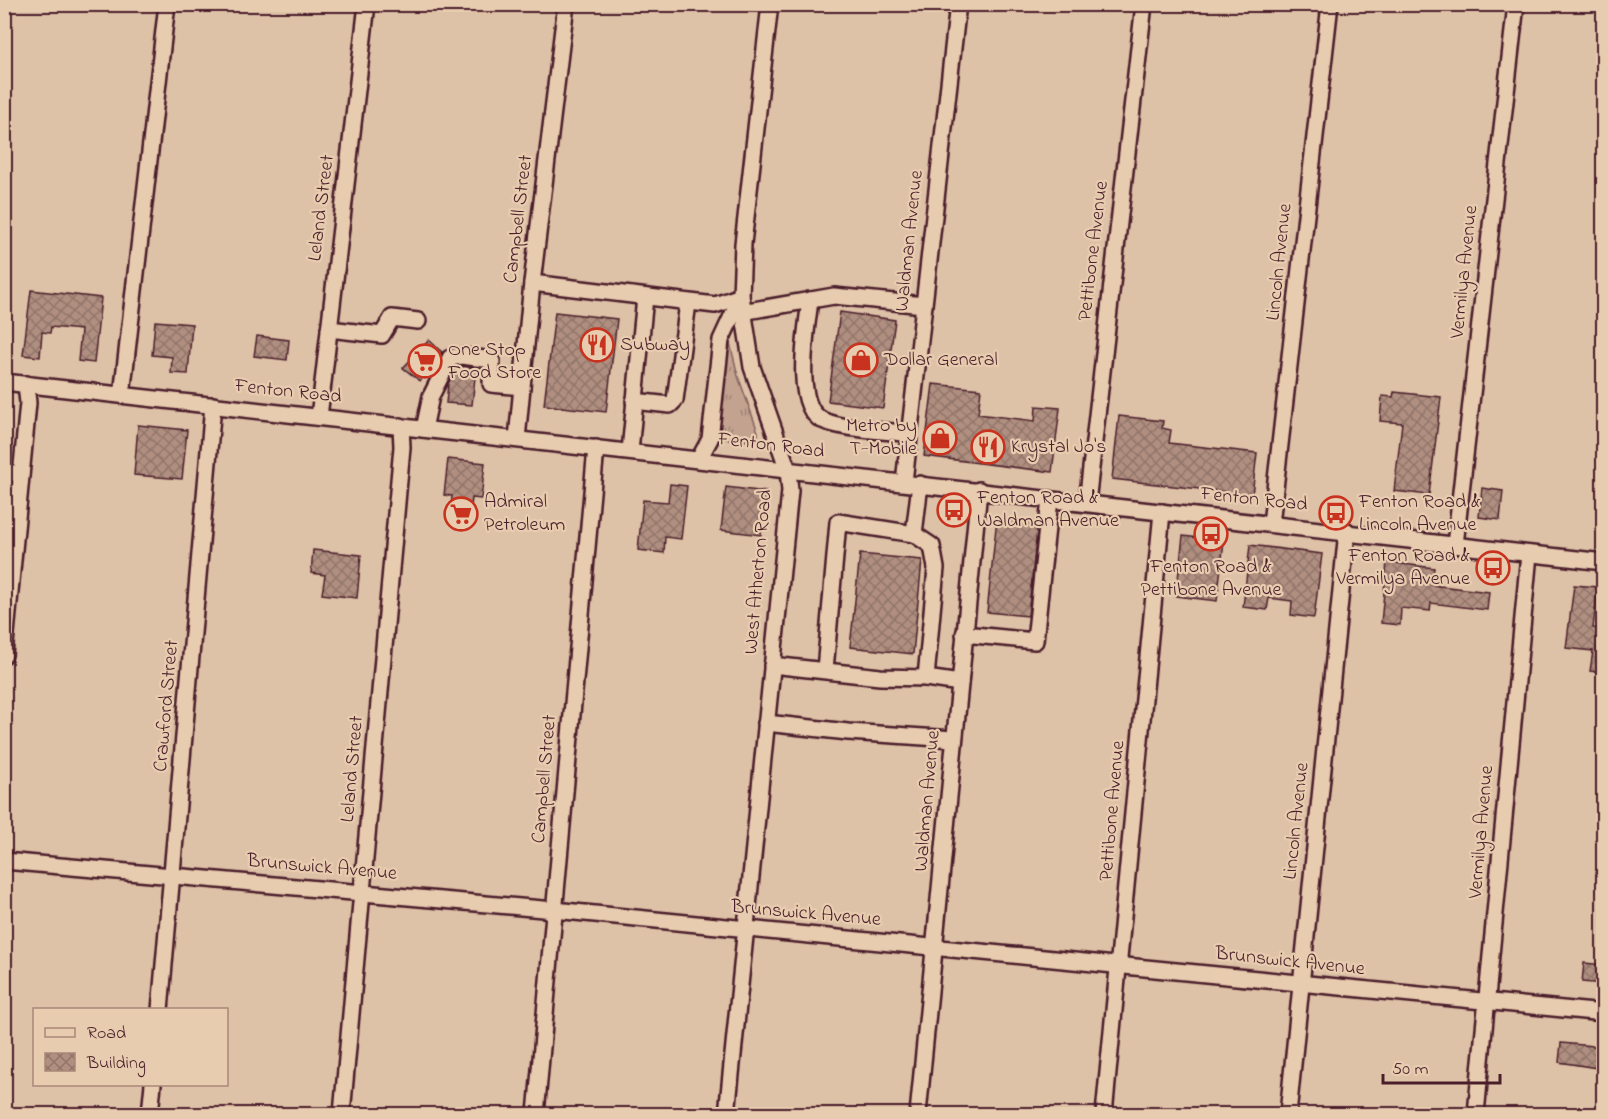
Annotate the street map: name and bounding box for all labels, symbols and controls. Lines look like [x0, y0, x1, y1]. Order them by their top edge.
street label: Leland Street [301, 153, 343, 263]
street label: Campbell Street [497, 153, 541, 285]
street label: Waldman Avenue [888, 169, 932, 313]
street label: Pettibone Avenue [1071, 179, 1117, 323]
street label: Lincoln Avenue [1259, 202, 1301, 322]
street label: Vermilya Avenue [1443, 204, 1486, 341]
restaurant icon: Subway [579, 327, 615, 363]
place label: Subway [620, 331, 690, 360]
place label: One Stop Food Store [447, 336, 541, 388]
shop icon: Dollar General [843, 342, 879, 378]
supermarket icon: One Stop Food Store [407, 343, 443, 379]
place label: Dollar General [883, 346, 998, 375]
street label: Fenton Road [232, 372, 343, 412]
place label: Metro by T-Mobile [846, 412, 917, 464]
shop icon: Metro by T-Mobile [922, 420, 958, 456]
street label: Fenton Road [715, 425, 826, 467]
restaurant icon: Krystal Jo's [970, 429, 1006, 465]
place label: Krystal Jo's [1011, 433, 1107, 462]
street label: Fenton Road [1198, 480, 1309, 520]
place label: Fenton Road & Waldman Avenue [976, 484, 1119, 536]
place label: Admiral Petroleum [484, 488, 565, 540]
street label: West Atherton Road [737, 488, 781, 656]
place label: Fenton Road & Lincoln Avenue [1358, 488, 1480, 540]
bus stop icon: Fenton Road & Waldman Avenue [936, 492, 972, 528]
bus stop icon: Fenton Road & Lincoln Avenue [1318, 495, 1354, 531]
supermarket icon: Admiral Petroleum [443, 496, 479, 532]
bus stop icon: Fenton Road & Pettibone Avenue [1193, 516, 1229, 552]
place label: Fenton Road & Vermilya Avenue [1335, 542, 1470, 594]
bus stop icon: Fenton Road & Vermilya Avenue [1475, 550, 1511, 586]
place label: Fenton Road & Pettibone Avenue [1141, 553, 1282, 605]
street label: Crawford Street [147, 639, 187, 773]
street label: Campbell Street [525, 713, 565, 845]
street label: Leland Street [334, 714, 372, 824]
street label: Waldman Avenue [907, 729, 949, 873]
street label: Pettibone Avenue [1092, 739, 1134, 882]
street label: Lincoln Avenue [1276, 761, 1318, 881]
street label: Vermilya Avenue [1462, 764, 1502, 901]
street label: Brunswick Avenue [245, 847, 398, 889]
street label: Brunswick Avenue [729, 893, 882, 935]
street label: Brunswick Avenue [1213, 940, 1366, 984]
legend [33, 1008, 228, 1086]
text: Road [87, 1021, 126, 1047]
scale bar [1383, 1047, 1500, 1085]
text: Building [86, 1051, 146, 1078]
text: 50 m [1392, 1057, 1429, 1083]

